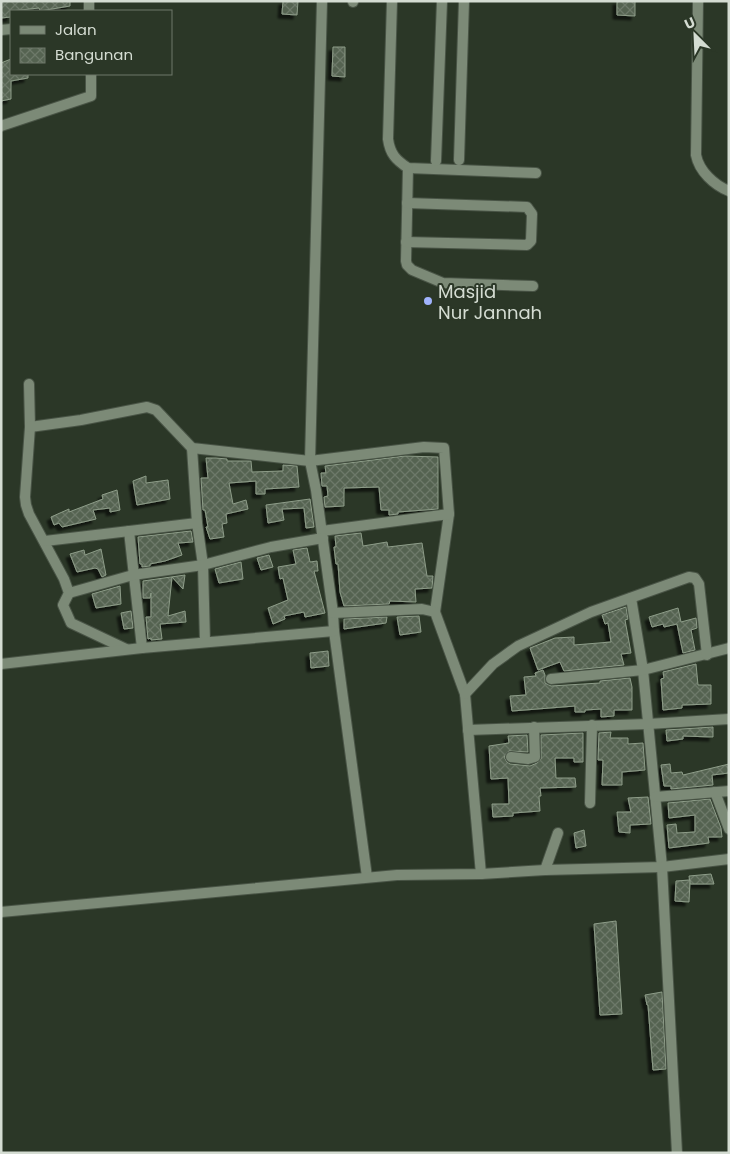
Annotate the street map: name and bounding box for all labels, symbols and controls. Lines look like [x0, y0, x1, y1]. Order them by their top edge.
legend [10, 10, 172, 75]
north arrow [670, 10, 720, 60]
text: U [681, 12, 698, 34]
text: Jalan [55, 19, 97, 40]
text: Bangunan [55, 44, 133, 65]
place label: Masjid Nur Jannah [438, 279, 542, 325]
marker: Masjid Nur Jannah [422, 295, 434, 307]

